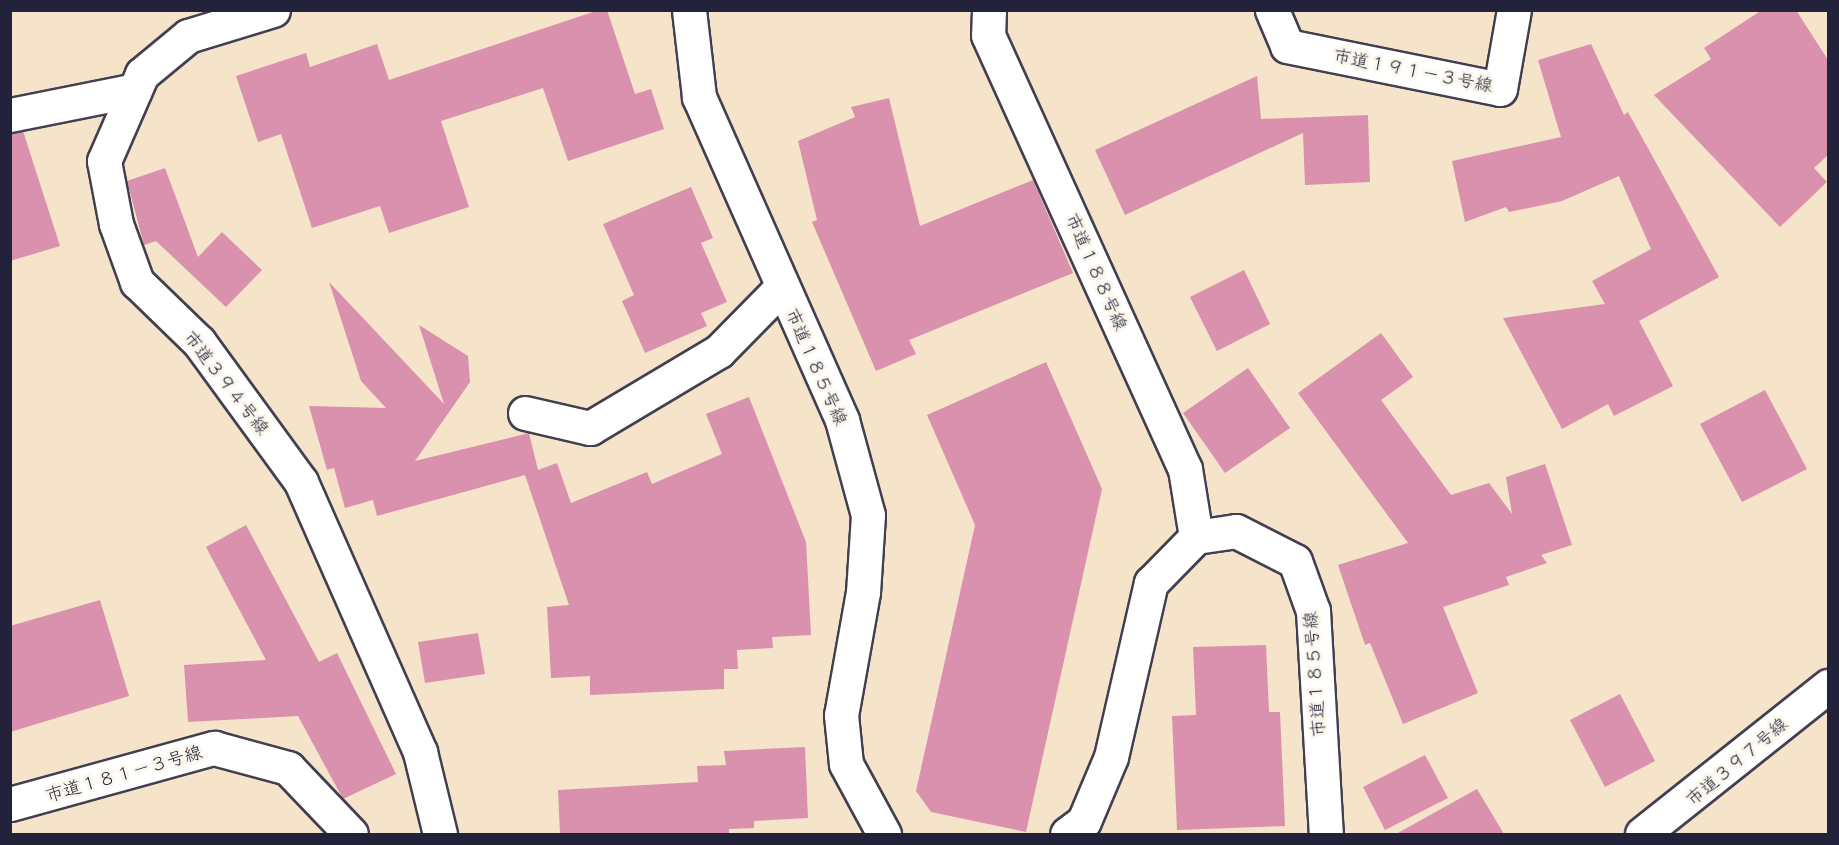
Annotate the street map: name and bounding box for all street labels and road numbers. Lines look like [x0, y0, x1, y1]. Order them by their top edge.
street label: 市道１９１－３号線 [1331, 45, 1495, 97]
street label: 市道１８８号線 [1061, 210, 1131, 334]
street label: 市道１８５号線 [781, 305, 851, 429]
street label: 市道３９４号線 [179, 327, 273, 439]
street label: 市道１８５号線 [1300, 610, 1330, 738]
street label: 市道３９７号線 [1682, 713, 1792, 811]
street label: 市道１８１－３号線 [43, 741, 205, 807]

